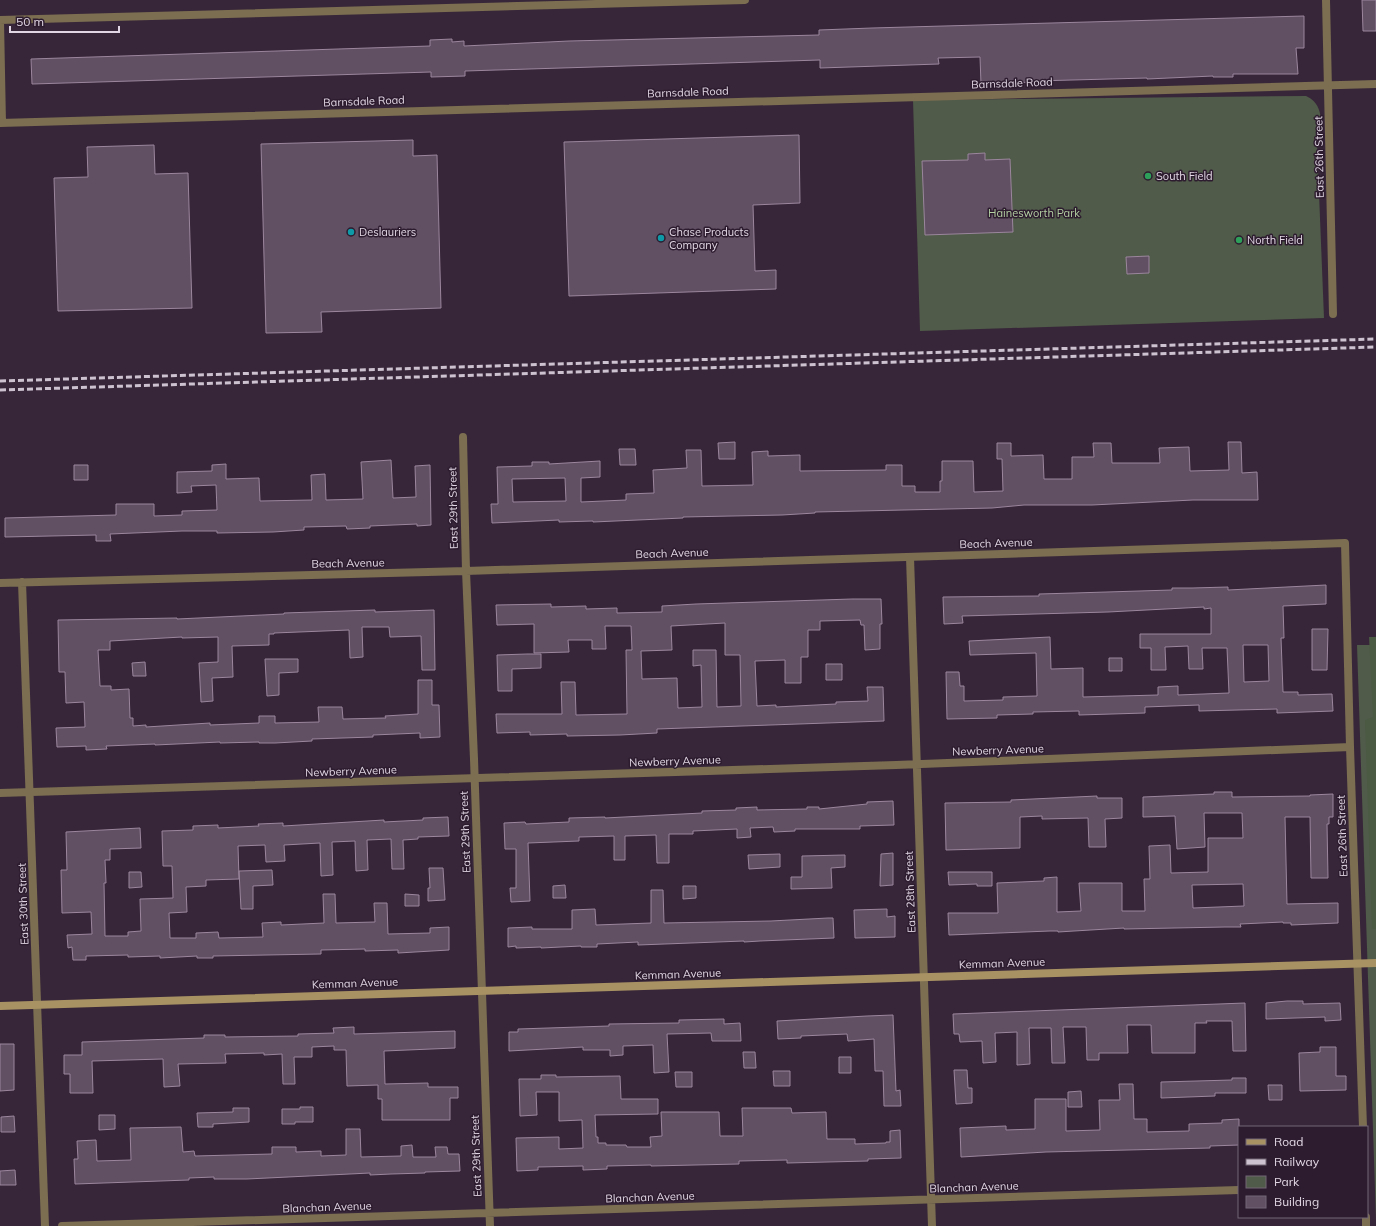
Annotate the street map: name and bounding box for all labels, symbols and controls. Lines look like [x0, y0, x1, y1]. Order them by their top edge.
scale bar [10, 8, 119, 34]
text: 50 m [16, 14, 44, 29]
street label: Barnsdale Road [971, 75, 1053, 91]
street label: Barnsdale Road [647, 84, 729, 100]
street label: Barnsdale Road [323, 93, 405, 109]
street label: East 26th Street [1311, 116, 1327, 198]
place label: South Field [1156, 169, 1213, 183]
marker: South Field [1143, 171, 1153, 181]
park label: Hainesworth Park [988, 206, 1080, 220]
place label: Deslauriers [359, 225, 416, 239]
place label: Chase Products Company [669, 225, 749, 252]
marker: Deslauriers [346, 227, 356, 237]
marker: Chase Products Company [656, 233, 666, 243]
place label: North Field [1247, 233, 1303, 247]
marker: North Field [1234, 235, 1244, 245]
street label: East 29th Street [445, 467, 461, 549]
street label: Beach Avenue [959, 535, 1033, 551]
street label: Beach Avenue [635, 545, 709, 561]
street label: Beach Avenue [311, 555, 385, 571]
street label: Newberry Avenue [952, 741, 1044, 759]
street label: Newberry Avenue [629, 752, 721, 770]
street label: Newberry Avenue [305, 762, 397, 780]
street label: East 29th Street [457, 791, 473, 873]
street label: East 26th Street [1334, 795, 1350, 877]
street label: East 28th Street [902, 851, 918, 933]
street label: East 30th Street [15, 863, 31, 945]
street label: Kemman Avenue [959, 954, 1045, 972]
street label: Kemman Avenue [635, 965, 721, 983]
street label: Kemman Avenue [312, 974, 398, 992]
street label: East 29th Street [468, 1115, 484, 1197]
legend [1238, 1126, 1368, 1218]
text: Road [1274, 1134, 1303, 1149]
text: Railway [1274, 1154, 1320, 1169]
text: Park [1274, 1174, 1300, 1189]
street label: Blanchan Avenue [929, 1178, 1019, 1196]
street label: Blanchan Avenue [605, 1188, 695, 1206]
text: Building [1274, 1194, 1319, 1209]
street label: Blanchan Avenue [282, 1198, 372, 1216]

